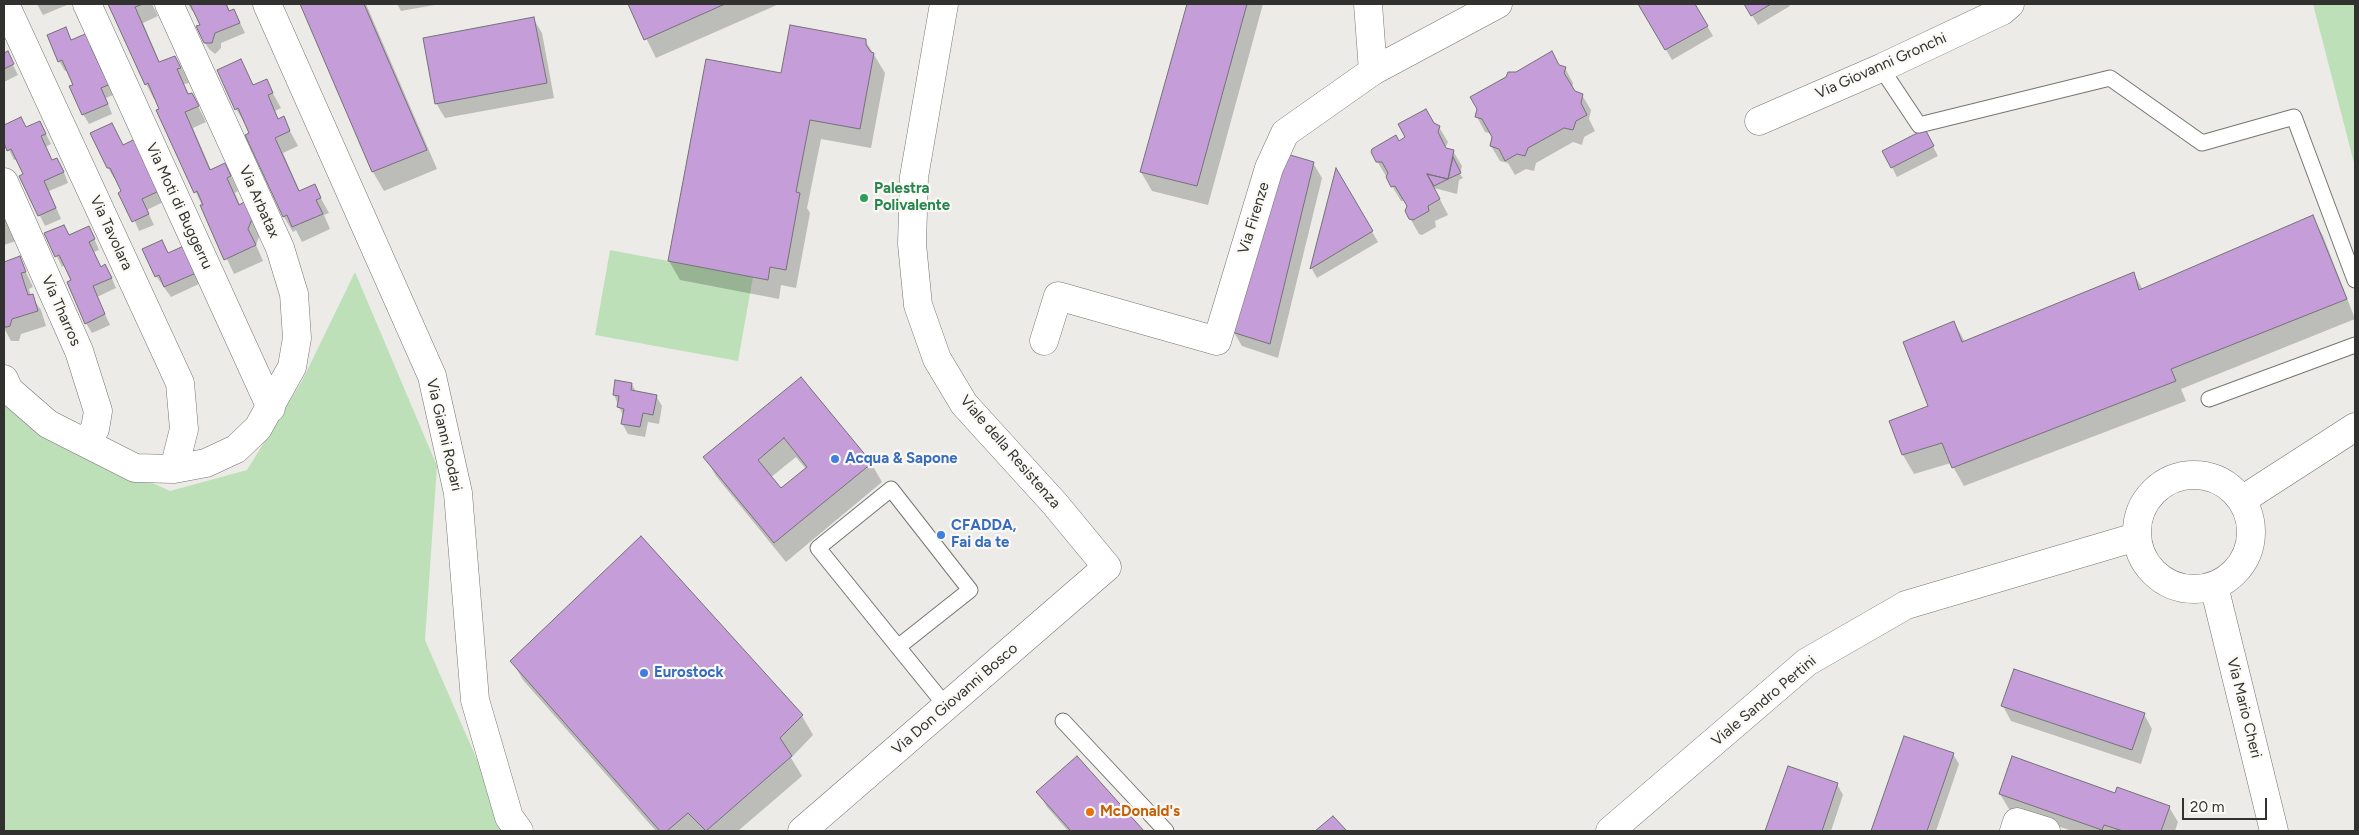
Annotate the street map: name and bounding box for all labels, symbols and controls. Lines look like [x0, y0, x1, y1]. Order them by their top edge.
street label: Via Giovanni Gronchi [1813, 29, 1949, 103]
street label: Via Moti di Buggerru [142, 140, 216, 272]
street label: Via Arbatax [235, 163, 283, 241]
place label: Palestra Polivalente [874, 180, 950, 215]
street label: Via Firenze [1235, 180, 1273, 256]
marker: Palestra Polivalente [858, 192, 870, 204]
street label: Via Tavolara [86, 193, 136, 273]
street label: Via Tharros [37, 273, 85, 349]
street label: Via Gianni Rodari [422, 377, 466, 493]
street label: Viale della Resistenza [956, 392, 1064, 512]
place label: Acqua & Sapone [845, 450, 958, 468]
marker: Acqua & Sapone [829, 453, 841, 465]
place label: CFADDA, Fai da te [951, 517, 1016, 552]
marker: CFADDA, Fai da te [935, 529, 947, 541]
street label: Via Don Giovanni Bosco [889, 640, 1021, 758]
street label: Viale Sandro Pertini [1708, 652, 1820, 750]
street label: Via Mario Cheri [2223, 656, 2265, 760]
place label: Eurostock [654, 664, 724, 682]
marker: Eurostock [638, 667, 650, 679]
scale bar [2184, 788, 2269, 820]
text: 20 m [2190, 798, 2224, 816]
place label: McDonald's [1100, 803, 1180, 821]
marker: McDonald's [1084, 806, 1096, 818]

